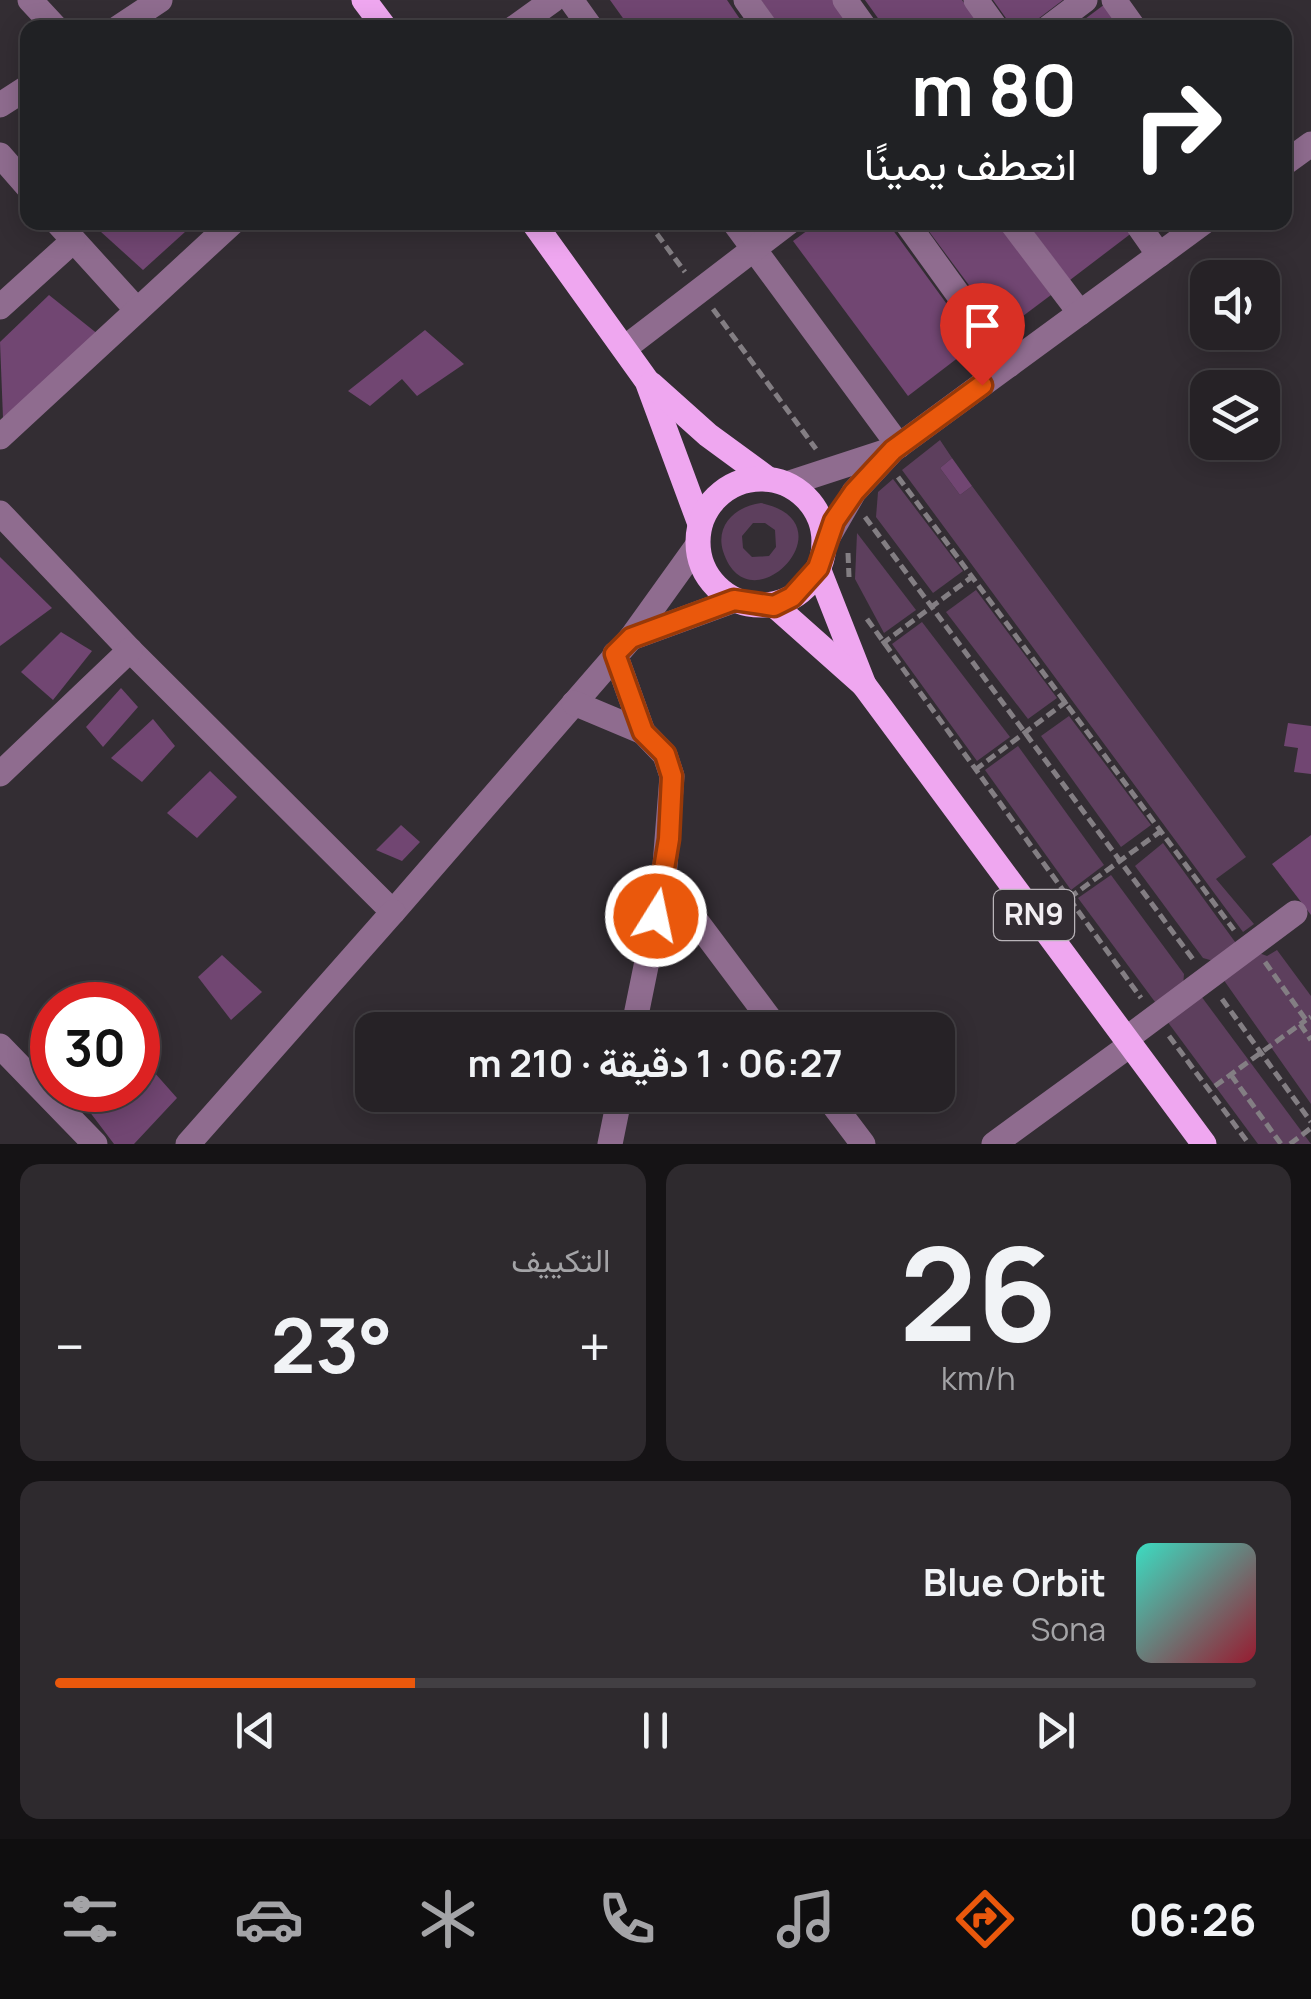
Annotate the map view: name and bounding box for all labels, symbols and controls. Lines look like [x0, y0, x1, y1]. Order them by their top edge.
text: 80 m [911, 41, 1077, 137]
icon: right [1112, 60, 1242, 190]
text: انعطف يمينًا [864, 132, 1077, 194]
map controls [1190, 260, 1280, 460]
button: sound [1190, 260, 1280, 350]
pin [940, 283, 1025, 386]
icon: arrive [955, 298, 1010, 353]
button: layers [1190, 370, 1280, 460]
position arrow [604, 864, 708, 968]
road number: RN9 [994, 890, 1074, 940]
speed limit sign: 30 [30, 982, 160, 1112]
text: 06:27 · 1 دقيقة · 210 m [467, 1036, 843, 1088]
text: 26 [899, 1202, 1057, 1380]
text: التكييف [511, 1238, 611, 1282]
text: 23° [271, 1293, 393, 1396]
text: − [55, 1308, 85, 1384]
text: + [579, 1308, 610, 1384]
text: km/h [941, 1356, 1015, 1400]
text: Blue Orbit [923, 1555, 1106, 1607]
text: Sona [1031, 1607, 1106, 1651]
icon: previous [228, 1703, 283, 1758]
icon: pause [628, 1703, 683, 1758]
icon: next [1028, 1703, 1083, 1758]
icon: filters [55, 1884, 125, 1954]
icon: car [234, 1884, 304, 1954]
icon: climate [413, 1884, 483, 1954]
icon: phone [592, 1884, 662, 1954]
icon: music [771, 1884, 841, 1954]
icon: directions [950, 1884, 1020, 1954]
text: 06:26 [1129, 1888, 1256, 1950]

